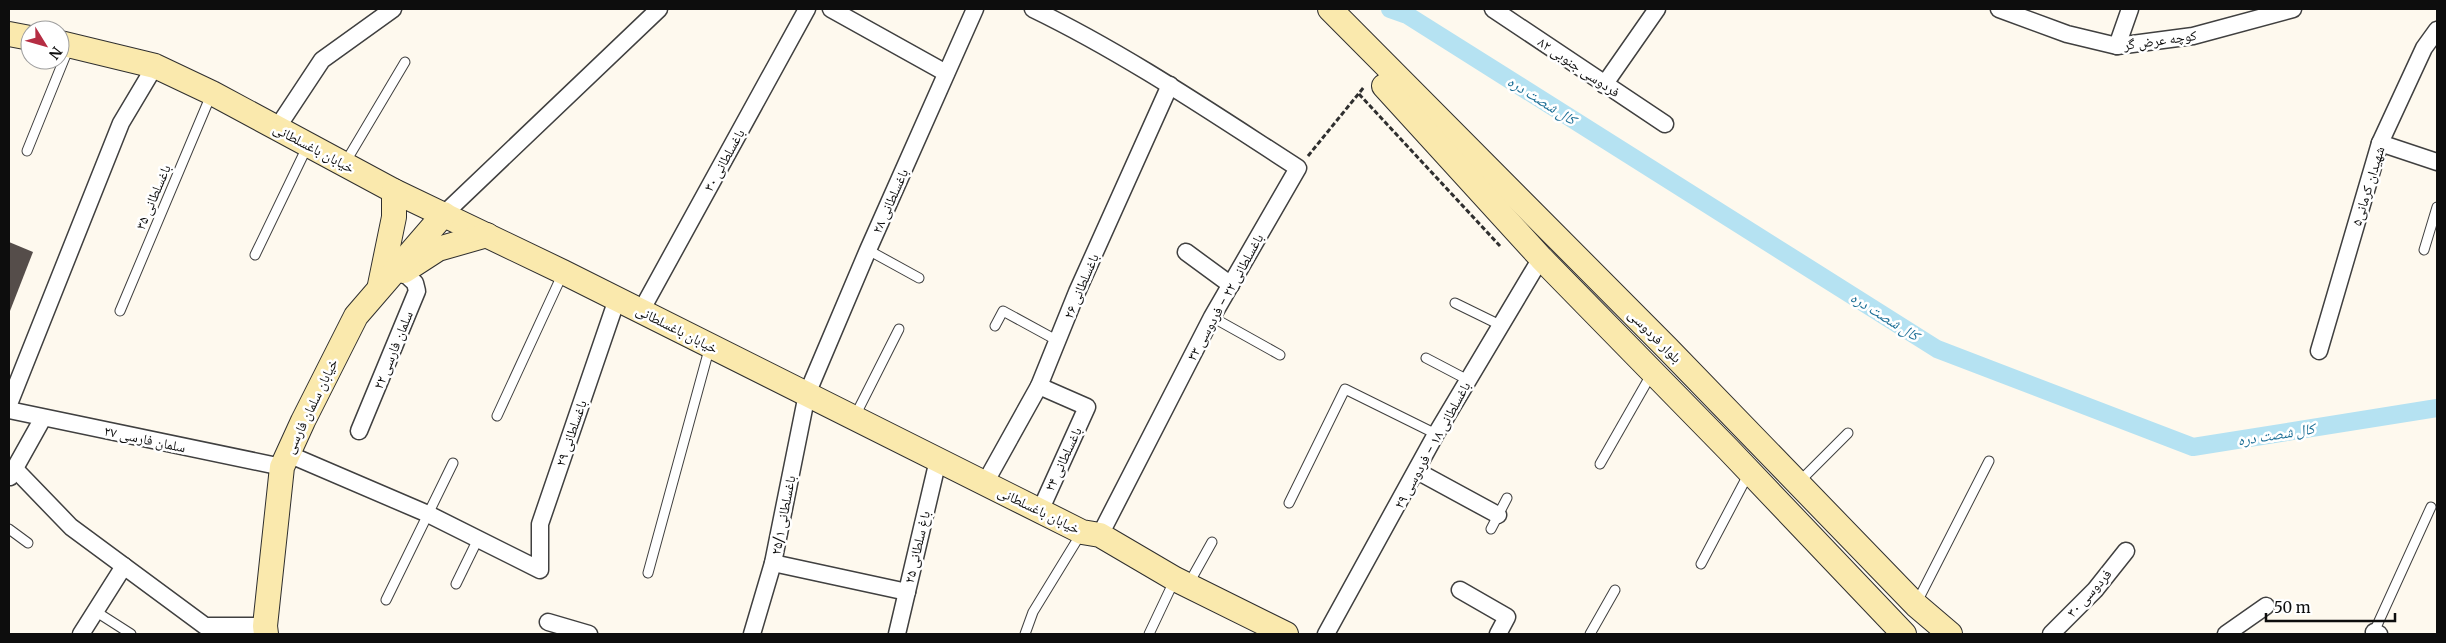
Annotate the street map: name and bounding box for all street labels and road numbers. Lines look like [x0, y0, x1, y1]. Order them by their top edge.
street label: کوچه عرض گر [2121, 26, 2198, 54]
street label: فردوسی جنوبی ۸۲ [1535, 33, 1623, 101]
street label: خیابان باغسلطانی [270, 119, 358, 177]
street label: باغسلطانی ۳۰ [699, 125, 749, 194]
street label: شهیدان کرمانی۵ [2347, 144, 2389, 228]
street label: باغسلطانی ۳۵ [131, 162, 175, 232]
street label: باغسلطانی ۲۸ [868, 166, 912, 236]
street label: باغسلطانی ۲۲ - فردوسی ۳۳ [1183, 230, 1267, 364]
street label: باغسلطانی ۲۶ [1059, 251, 1103, 321]
street label: خیابان باغسلطانی [633, 301, 721, 357]
street label: بلوار فردوسی [1624, 305, 1686, 367]
street label: سلمان فارسی ۲۲ [369, 308, 417, 392]
street label: خیابان سلمان فارسی [280, 355, 342, 456]
street label: باغسلطانی ۱۸ - فردوسی ۲۹ [1390, 378, 1474, 512]
street label: باغسلطانی ۲۹ [551, 397, 591, 468]
street label: سلمان فارسی ۲۷ [103, 422, 187, 456]
street label: باغسلطانی ۲۴ [1040, 424, 1086, 494]
street label: باغسلطانی ۲۵/۱ [766, 474, 800, 556]
street label: خیابان باغسلطانی [995, 482, 1083, 538]
street label: باغ سلطانی ۲۵ [900, 509, 935, 585]
street label: فردوسی ۳۰ [2063, 565, 2115, 621]

